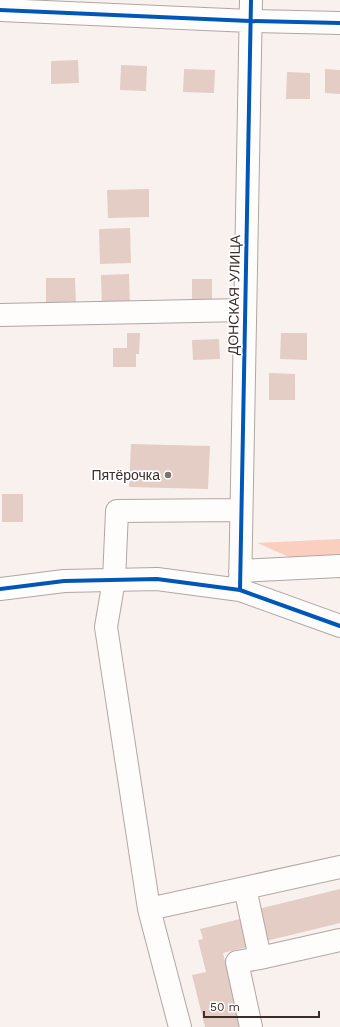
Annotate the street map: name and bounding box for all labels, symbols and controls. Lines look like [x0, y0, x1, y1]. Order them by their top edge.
street label: ДОНСКАЯ УЛИЦА [225, 234, 243, 355]
place label: Пятёрочка [91, 467, 160, 483]
marker: Пятёрочка [163, 470, 173, 480]
scale bar [204, 993, 319, 1019]
text: 50 m [210, 1000, 240, 1014]

